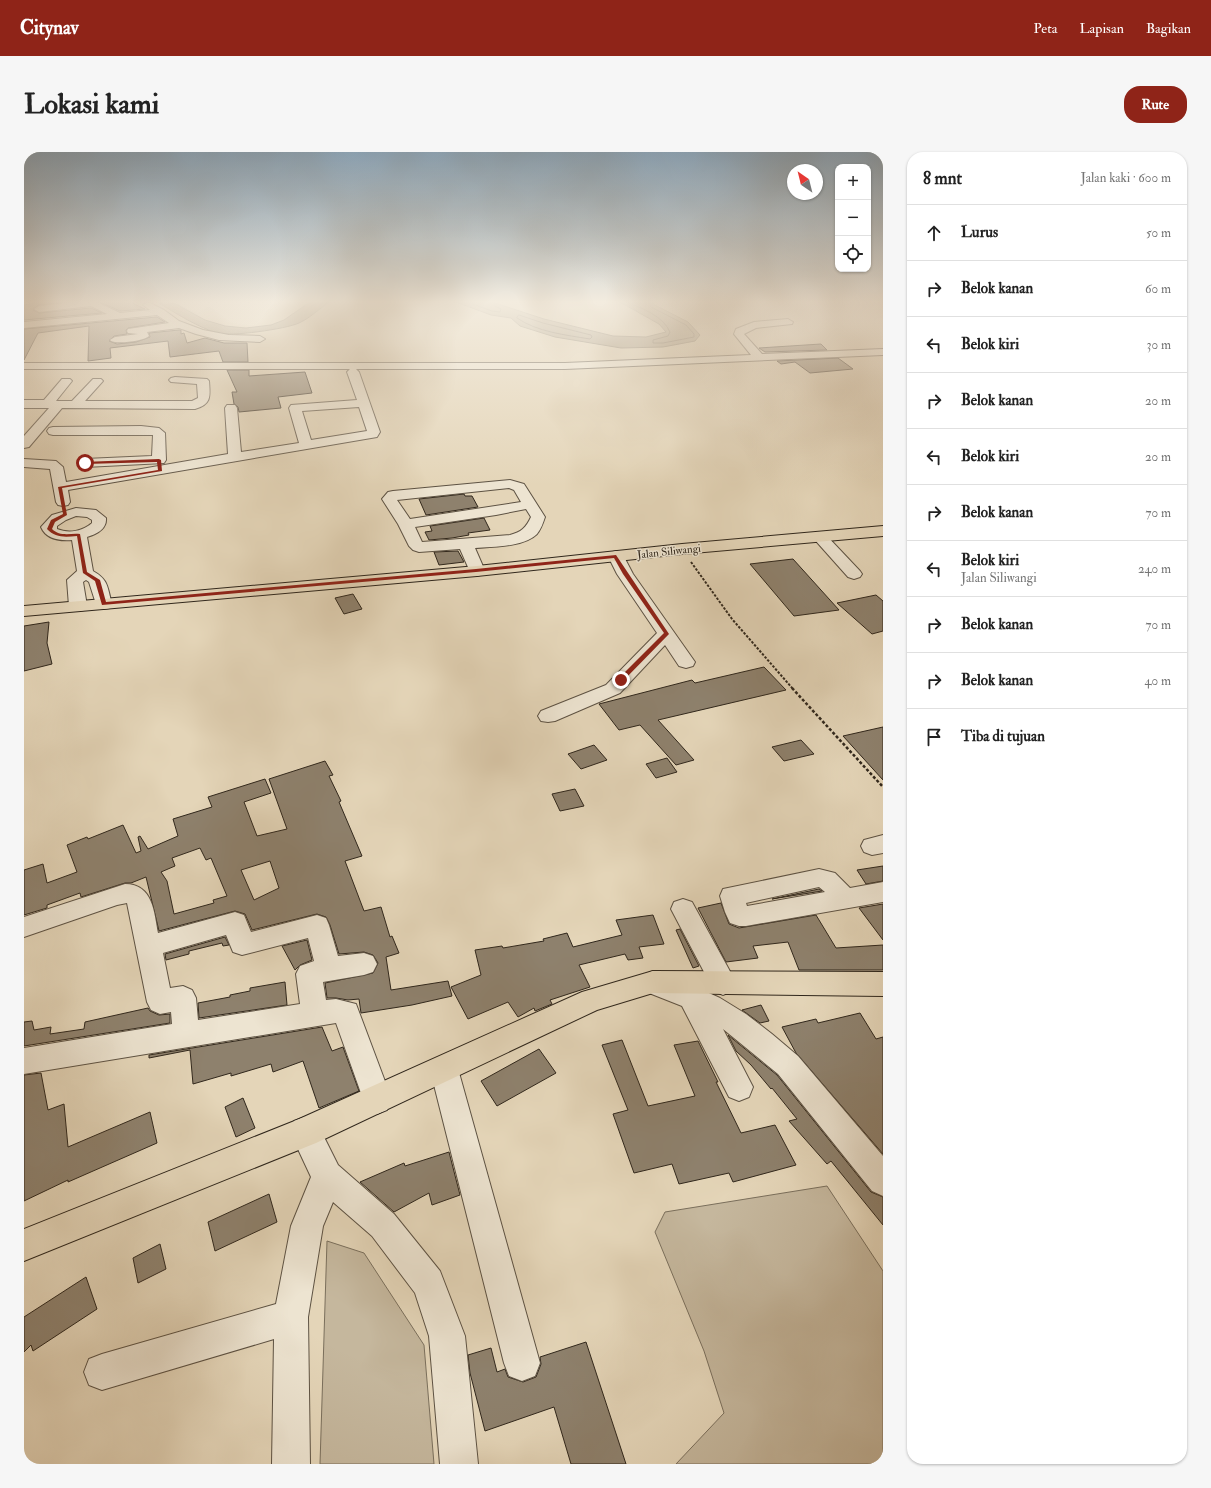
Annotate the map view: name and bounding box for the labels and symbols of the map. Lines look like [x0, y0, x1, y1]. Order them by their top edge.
north arrow [787, 164, 823, 200]
route start [76, 454, 94, 472]
street label: Jalan Siliwangi [636, 542, 702, 562]
route end [612, 671, 630, 689]

